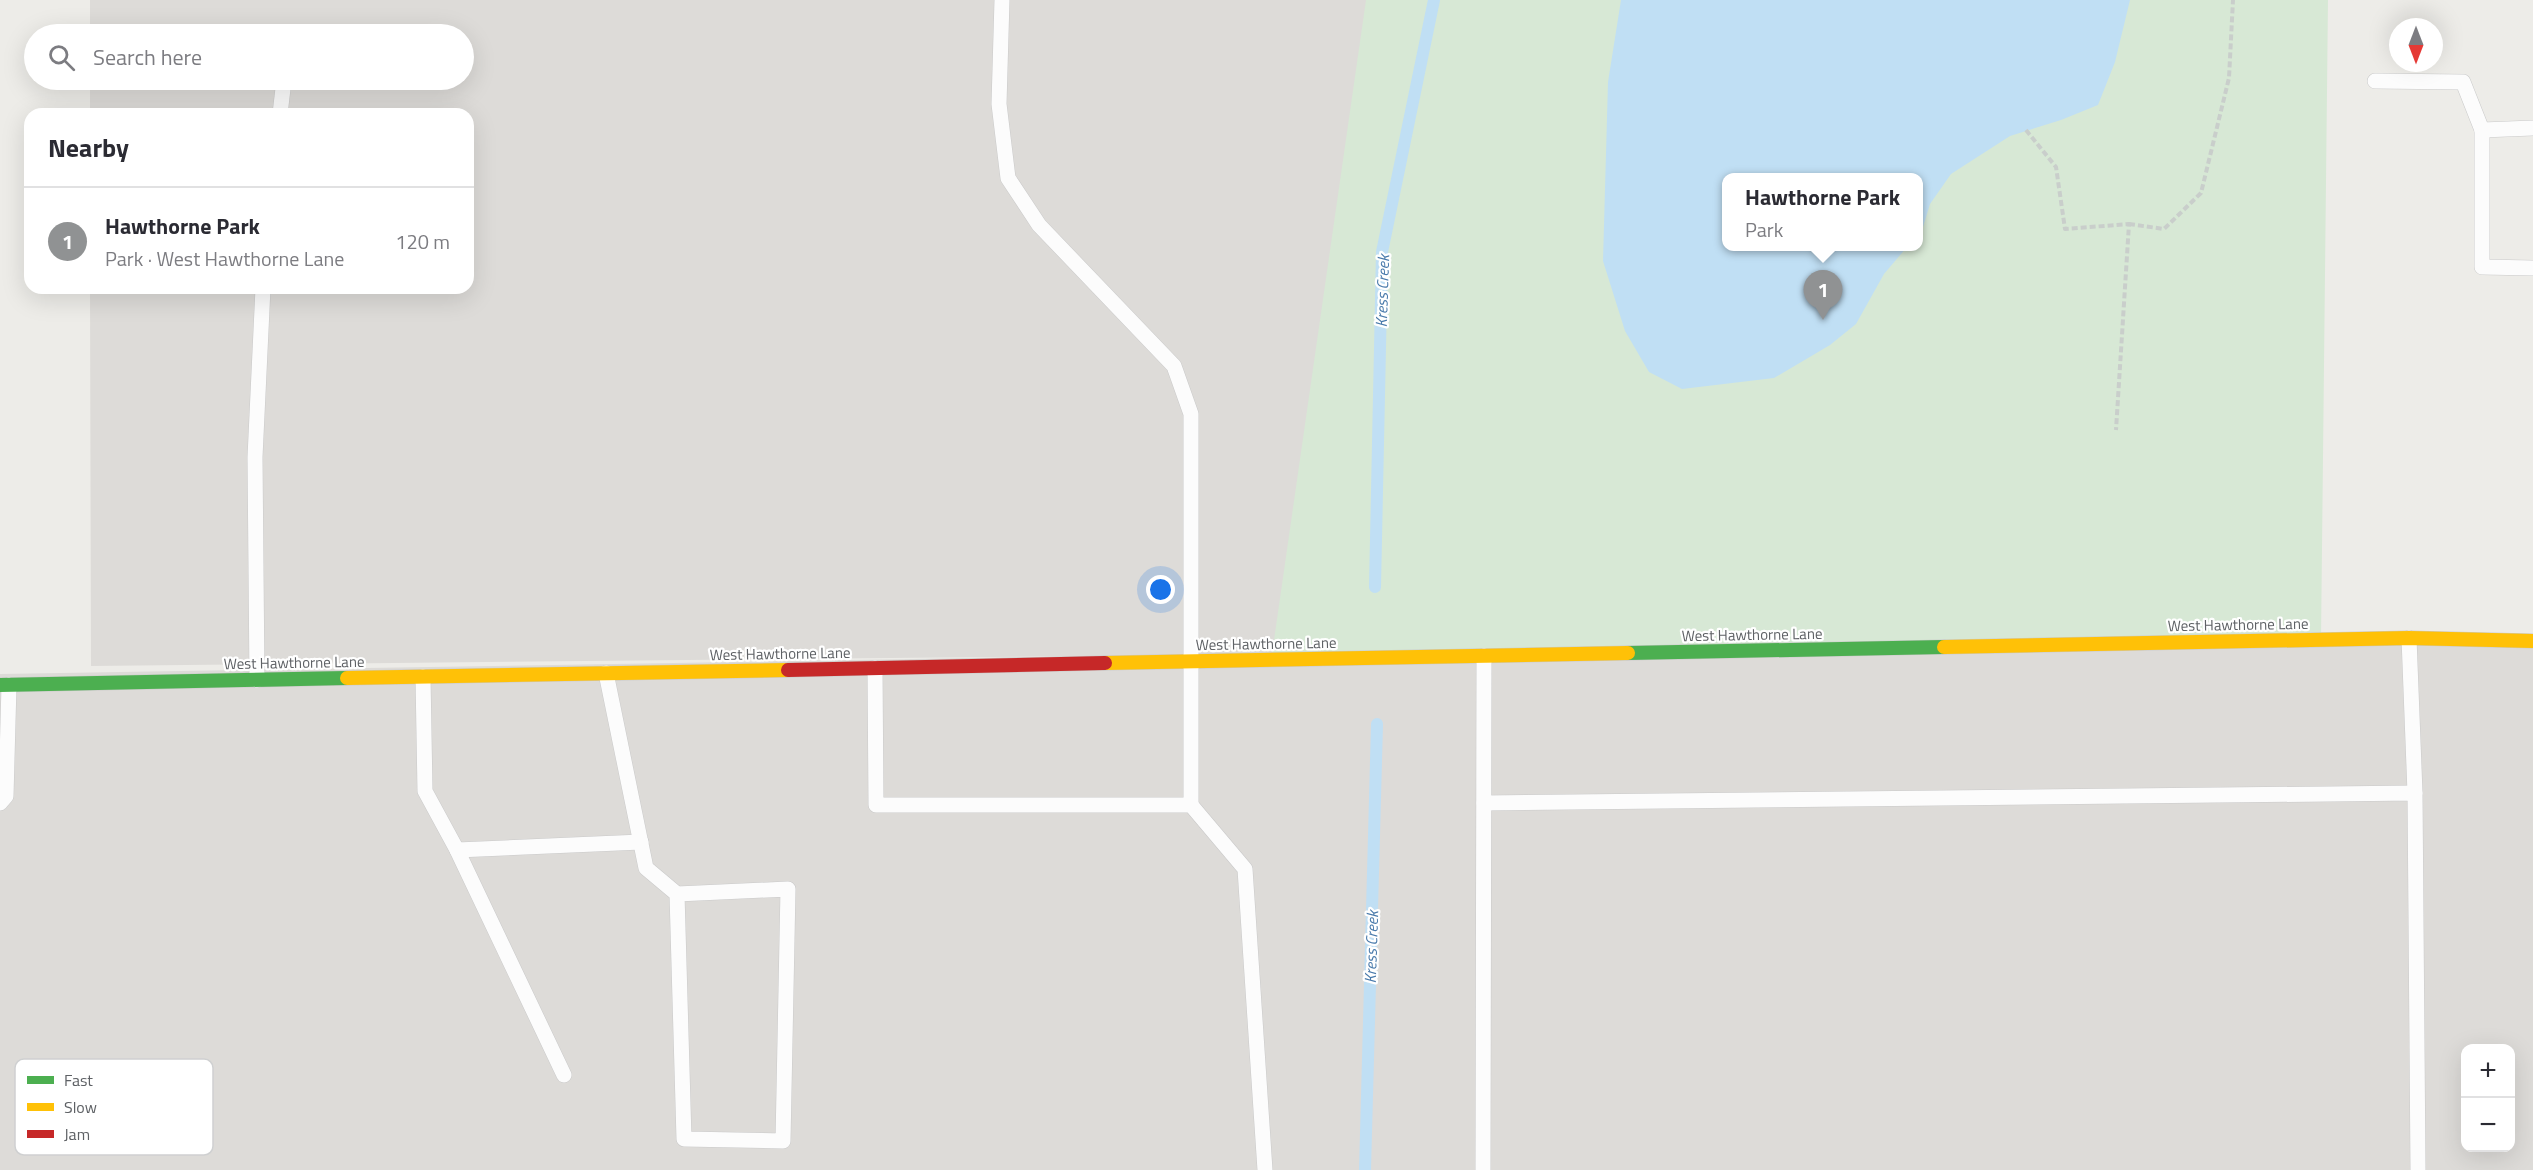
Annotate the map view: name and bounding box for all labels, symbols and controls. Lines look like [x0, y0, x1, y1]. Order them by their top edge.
north arrow [2389, 18, 2443, 72]
search box [24, 24, 474, 90]
text: Search here [93, 40, 202, 74]
icon: search [45, 41, 78, 74]
text: Nearby [48, 128, 129, 167]
popup [1722, 173, 1923, 251]
text: Hawthorne Park [1745, 180, 1900, 214]
text: Hawthorne Park [105, 209, 260, 243]
text: Park [1745, 214, 1783, 245]
text: 1 [62, 226, 73, 257]
text: 120 m [395, 226, 450, 257]
text: Park · West Hawthorne Lane [105, 243, 344, 274]
water label: Kress Creek [1369, 252, 1395, 328]
pin: 1 [1804, 270, 1842, 320]
your location [1146, 575, 1175, 604]
street label: West Hawthorne Lane [2167, 612, 2309, 637]
street label: West Hawthorne Lane [1681, 622, 1823, 647]
street label: West Hawthorne Lane [1195, 631, 1337, 656]
street label: West Hawthorne Lane [709, 641, 851, 666]
street label: West Hawthorne Lane [223, 650, 365, 675]
water label: Kress Creek [1358, 908, 1384, 984]
map controls [2461, 1044, 2515, 1152]
button: + [2461, 1044, 2515, 1098]
legend [15, 1059, 213, 1155]
text: Fast [64, 1068, 93, 1092]
text: Slow [64, 1095, 97, 1119]
button: − [2461, 1098, 2515, 1152]
text: Jam [64, 1122, 90, 1146]

